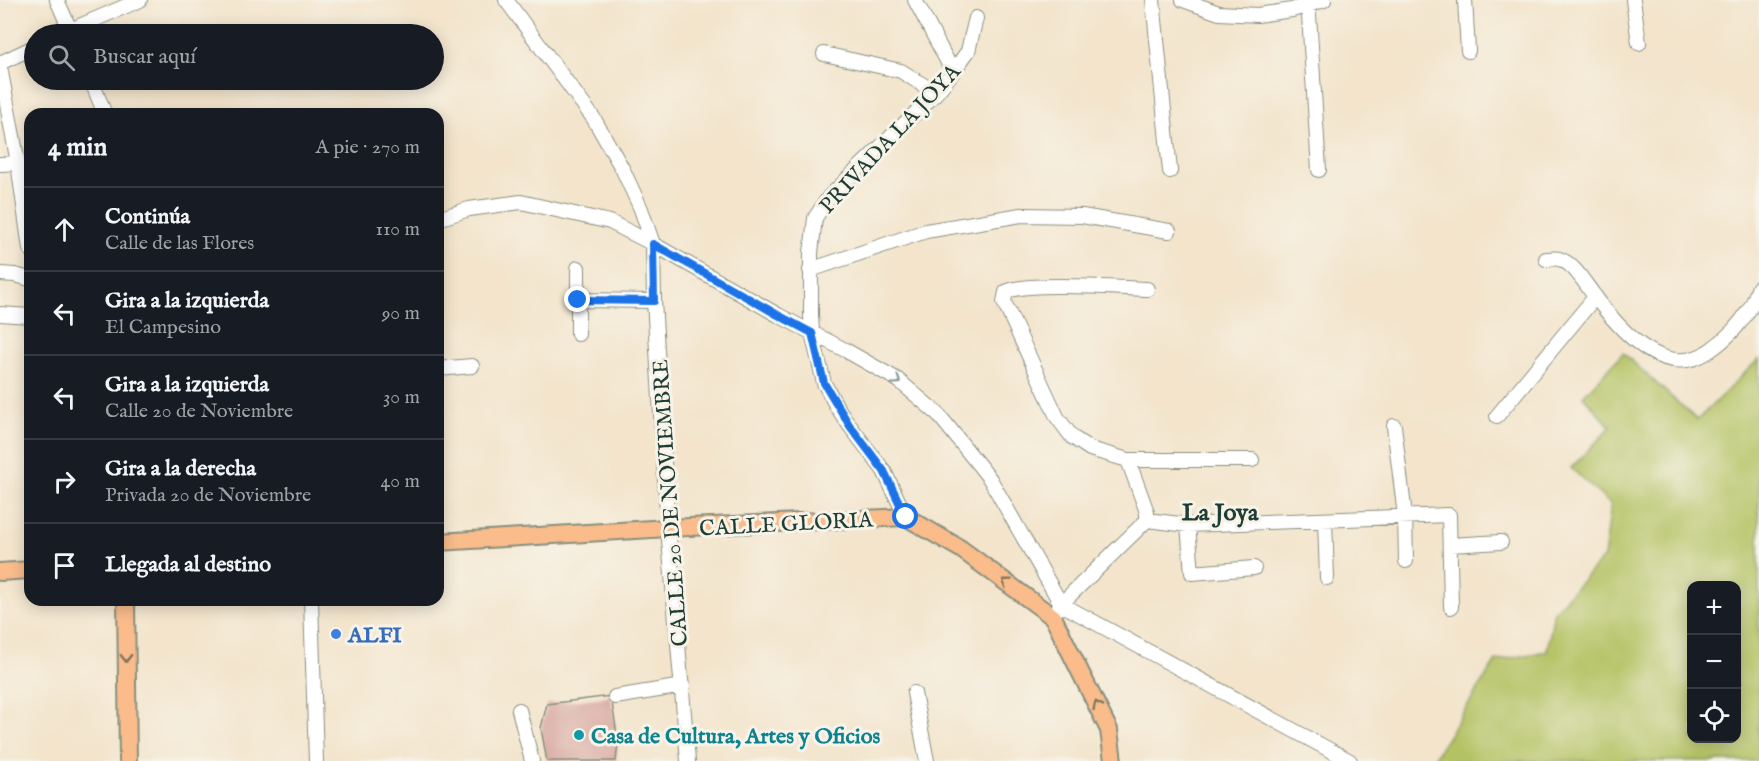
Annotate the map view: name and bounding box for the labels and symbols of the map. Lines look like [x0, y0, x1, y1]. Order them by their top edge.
street label: PRIVADA LA JOYA [814, 58, 968, 220]
route end [564, 286, 590, 312]
street label: CALLE 20 DE NOVIEMBRE [647, 358, 695, 647]
one-way arrow [891, 374, 902, 385]
district label: La Joya [1182, 498, 1259, 529]
route start [892, 503, 918, 529]
street label: CALLE GLORIA [699, 506, 875, 544]
one-way arrow [1002, 578, 1013, 589]
place label: ALFI [347, 622, 402, 650]
marker: ALFI [329, 627, 343, 641]
one-way arrow [120, 654, 133, 663]
one-way arrow [1092, 701, 1104, 712]
place label: Casa de Cultura, Artes y Oficios [591, 723, 880, 751]
marker: Casa de Cultura, Artes y Oficios [572, 728, 586, 742]

